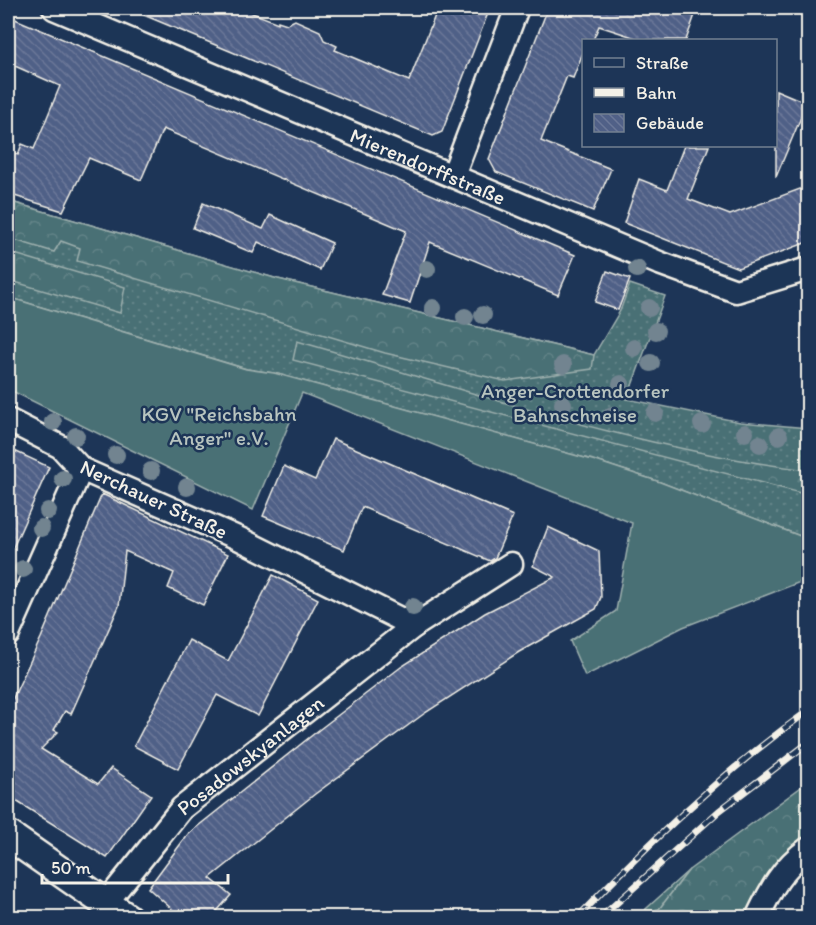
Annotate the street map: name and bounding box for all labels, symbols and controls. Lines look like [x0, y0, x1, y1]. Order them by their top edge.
legend [582, 39, 777, 147]
text: Straße [636, 52, 689, 74]
text: Bahn [636, 82, 677, 104]
text: Gebäude [636, 112, 704, 134]
street label: Mierendorffstraße [347, 122, 510, 210]
park label: Anger-Crottendorfer Bahnschneise [481, 378, 670, 427]
park label: KGV "Reichsbahn Anger" e.V. [141, 401, 297, 450]
street label: Nerchauer Straße [76, 454, 232, 544]
street label: Posadowskyanlagen [171, 689, 329, 820]
scale bar [42, 847, 228, 885]
text: 50 m [51, 857, 91, 879]

